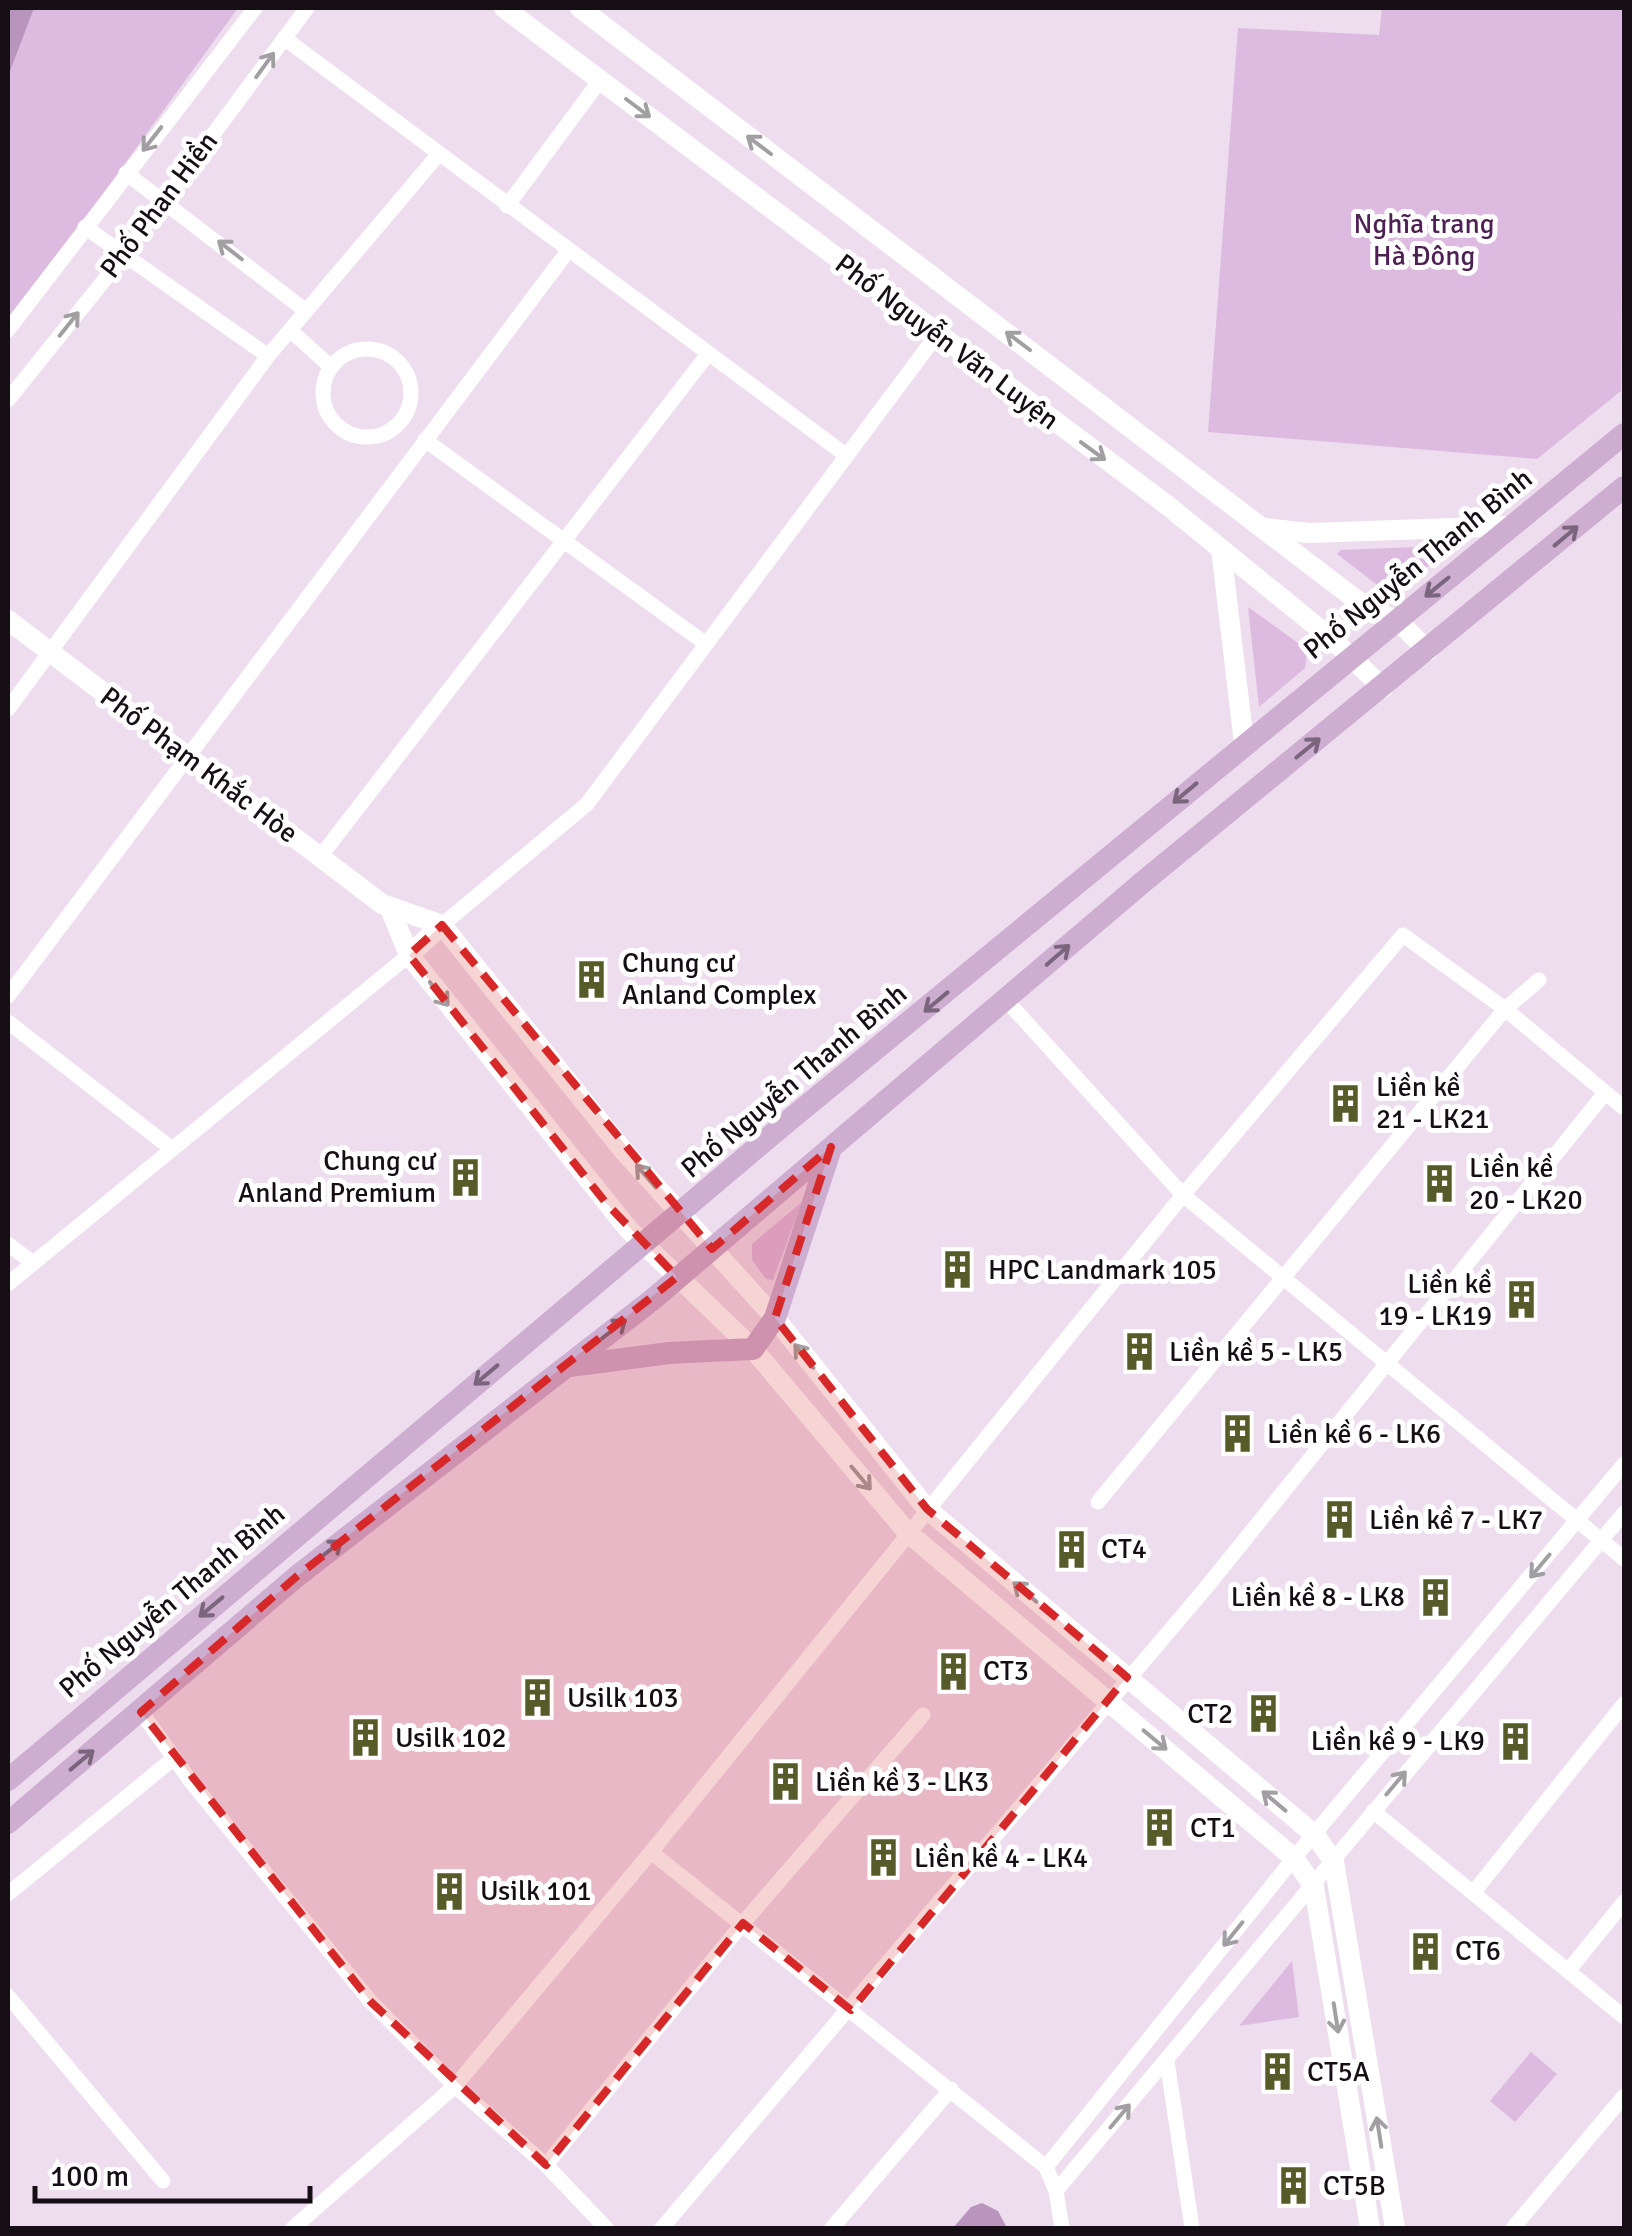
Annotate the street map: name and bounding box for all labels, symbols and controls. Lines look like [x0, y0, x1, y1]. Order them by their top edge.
one-way arrow [254, 52, 275, 79]
one-way arrow [624, 97, 651, 118]
street label: Phố Phan Hiền [93, 125, 225, 285]
one-way arrow [141, 126, 163, 152]
one-way arrow [747, 134, 773, 156]
park label: Nghĩa trang Hà Đông [1353, 207, 1495, 273]
one-way arrow [217, 239, 243, 261]
street label: Phố Nguyễn Văn Luyện [829, 247, 1065, 437]
one-way arrow [58, 311, 79, 338]
one-way arrow [1005, 331, 1032, 352]
one-way arrow [1079, 440, 1106, 461]
street label: Phố Nguyễn Thanh Bình [1297, 461, 1539, 667]
one-way arrow [1552, 525, 1578, 547]
one-way arrow [1424, 576, 1450, 598]
street label: Phố Phạm Khắc Hòe [94, 680, 304, 850]
one-way arrow [1295, 737, 1321, 759]
one-way arrow [1173, 781, 1198, 804]
one-way arrow [1045, 944, 1070, 967]
place label: Chung cư Anland Complex [622, 946, 816, 1012]
building icon: Chung cư Anland Complex [571, 958, 613, 1000]
street label: Phố Nguyễn Thanh Bình [674, 977, 914, 1185]
one-way arrow [428, 980, 449, 1007]
one-way arrow [924, 991, 950, 1013]
place label: Liền kề 21 - LK21 [1376, 1070, 1490, 1136]
building icon: Liền kề 21 - LK21 [1325, 1082, 1367, 1124]
place label: Chung cư Anland Premium [238, 1144, 437, 1210]
place label: Liền kề 20 - LK20 [1469, 1151, 1583, 1217]
building icon: Chung cư Anland Premium [445, 1156, 487, 1198]
building icon: Liền kề 20 - LK20 [1418, 1163, 1460, 1205]
one-way arrow [635, 1164, 658, 1189]
building icon: HPC Landmark 105 [937, 1249, 979, 1291]
place label: HPC Landmark 105 [988, 1253, 1217, 1287]
place label: Liền kề 19 - LK19 [1378, 1267, 1492, 1333]
building icon: Liền kề 19 - LK19 [1501, 1279, 1543, 1321]
one-way arrow [600, 1318, 627, 1339]
building icon: Liền kề 5 - LK5 [1118, 1331, 1160, 1373]
place label: Liền kề 5 - LK5 [1169, 1335, 1343, 1369]
one-way arrow [794, 1343, 816, 1369]
one-way arrow [474, 1364, 500, 1386]
building icon: Liền kề 6 - LK6 [1216, 1413, 1258, 1455]
place label: Liền kề 6 - LK6 [1267, 1417, 1441, 1451]
one-way arrow [850, 1464, 872, 1490]
street label: Phố Nguyễn Thanh Bình [52, 1497, 292, 1705]
building icon: Liền kề 7 - LK7 [1318, 1499, 1360, 1541]
place label: Liền kề 7 - LK7 [1369, 1503, 1543, 1537]
building icon: CT4 [1050, 1528, 1092, 1570]
place label: CT4 [1101, 1532, 1147, 1566]
one-way arrow [316, 1540, 343, 1561]
one-way arrow [1529, 1553, 1552, 1578]
building icon: Liền kề 8 - LK8 [1414, 1576, 1456, 1618]
place label: Liền kề 8 - LK8 [1231, 1580, 1405, 1614]
one-way arrow [1013, 1581, 1039, 1603]
one-way arrow [199, 1596, 225, 1618]
building icon: CT3 [932, 1650, 974, 1692]
place label: CT3 [983, 1654, 1029, 1688]
building icon: Usilk 103 [516, 1677, 558, 1719]
place label: Usilk 103 [567, 1681, 679, 1715]
building icon: CT2 [1242, 1693, 1284, 1735]
place label: CT2 [1187, 1697, 1233, 1731]
building icon: Usilk 102 [344, 1717, 386, 1759]
building icon: Liền kề 9 - LK9 [1494, 1720, 1536, 1762]
place label: Usilk 102 [395, 1721, 507, 1755]
place label: Liền kề 9 - LK9 [1311, 1724, 1485, 1758]
one-way arrow [1142, 1728, 1168, 1750]
one-way arrow [69, 1750, 95, 1772]
building icon: Liền kề 3 - LK3 [764, 1761, 806, 1803]
place label: Liền kề 3 - LK3 [815, 1765, 989, 1799]
one-way arrow [1385, 1771, 1407, 1797]
one-way arrow [1262, 1790, 1287, 1813]
building icon: CT1 [1139, 1807, 1181, 1849]
place label: CT1 [1190, 1811, 1236, 1845]
building icon: Liền kề 4 - LK4 [863, 1837, 905, 1879]
place label: Liền kề 4 - LK4 [914, 1841, 1088, 1875]
building icon: Usilk 101 [429, 1870, 471, 1912]
place label: Usilk 101 [480, 1874, 592, 1908]
one-way arrow [1222, 1921, 1244, 1947]
building icon: CT6 [1404, 1930, 1446, 1972]
place label: CT6 [1455, 1934, 1501, 1968]
one-way arrow [1327, 2001, 1346, 2034]
building icon: CT5A [1256, 2051, 1298, 2093]
place label: CT5A [1307, 2055, 1370, 2089]
one-way arrow [1108, 2104, 1130, 2130]
one-way arrow [1369, 2117, 1388, 2149]
scale bar [35, 2141, 310, 2203]
text: 100 m [50, 2158, 129, 2195]
building icon: CT5B [1272, 2165, 1314, 2207]
place label: CT5B [1323, 2169, 1386, 2203]

